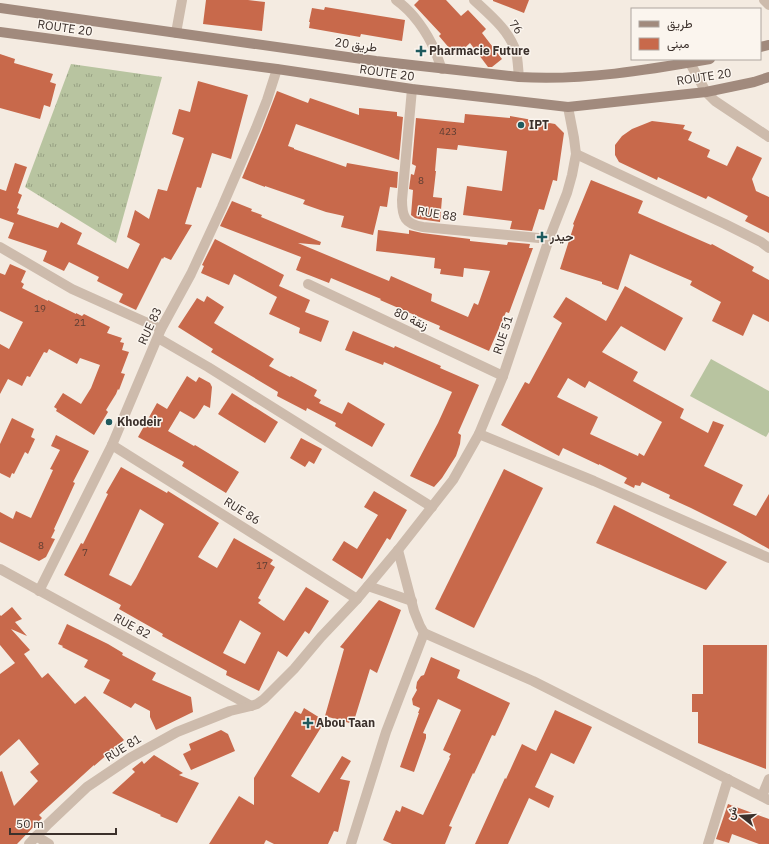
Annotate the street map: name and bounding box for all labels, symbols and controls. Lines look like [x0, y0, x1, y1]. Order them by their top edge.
legend [631, 8, 761, 60]
street label: ROUTE 20 [37, 16, 93, 39]
text: طريق [667, 16, 693, 32]
street label: 76 [506, 17, 527, 37]
street label: طريق 20 [334, 34, 378, 56]
text: مبنى [667, 36, 689, 52]
place label: Pharmacie Future [429, 43, 530, 58]
marker: Pharmacie Future [416, 46, 426, 56]
street label: ROUTE 20 [359, 61, 415, 84]
street label: ROUTE 20 [675, 65, 732, 88]
place label: IPT [529, 117, 549, 132]
marker: IPT [516, 120, 526, 130]
house number: 423 [439, 125, 457, 138]
house number: 8 [418, 174, 424, 187]
street label: RUE 88 [416, 203, 458, 224]
place label: حيدر [549, 229, 573, 245]
marker: حيدر [537, 232, 547, 242]
house number: 19 [34, 302, 46, 315]
street label: زنقة 80 [391, 304, 431, 334]
street label: RUE 83 [134, 305, 165, 347]
street label: RUE 51 [489, 314, 516, 356]
house number: 21 [74, 316, 86, 329]
place label: Khodeir [117, 414, 162, 429]
marker: Khodeir [104, 417, 114, 427]
street label: RUE 86 [221, 494, 263, 528]
house number: 8 [38, 539, 44, 552]
house number: 7 [82, 546, 88, 559]
house number: 17 [256, 559, 268, 572]
street label: RUE 82 [111, 610, 153, 642]
place label: Abou Taan [316, 715, 375, 730]
marker: Abou Taan [303, 718, 313, 728]
street label: RUE 81 [102, 731, 144, 765]
north arrow [721, 796, 761, 836]
text: ش [723, 805, 740, 821]
scale bar [10, 810, 116, 836]
text: 50 m [16, 816, 44, 831]

